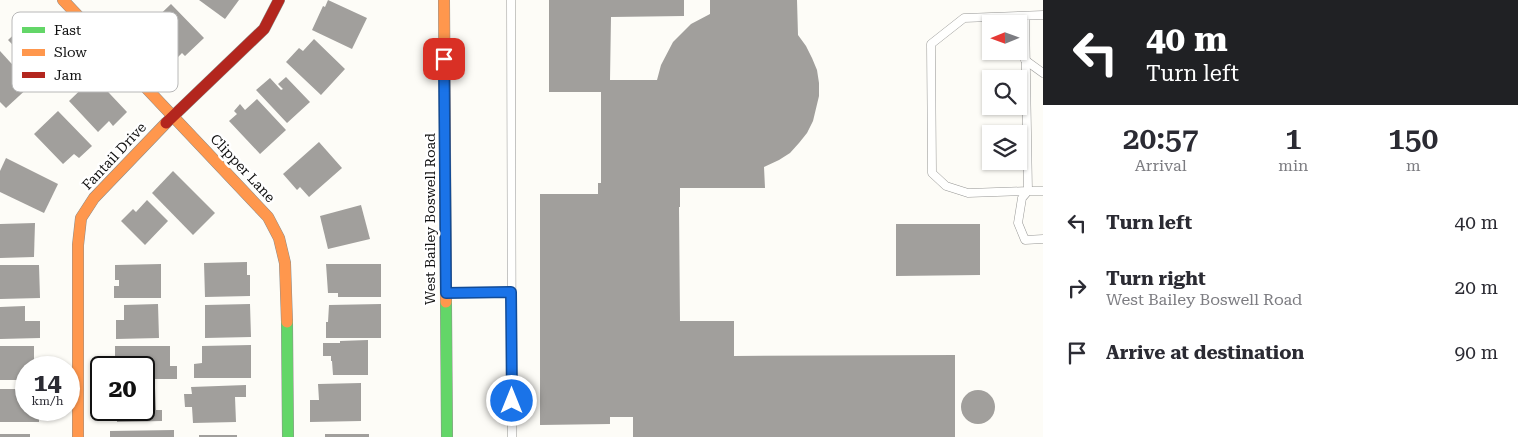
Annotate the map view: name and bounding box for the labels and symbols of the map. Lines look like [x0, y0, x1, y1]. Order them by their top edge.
legend [12, 12, 178, 92]
north arrow [982, 15, 1028, 60]
text: Fast [54, 22, 81, 38]
pin [423, 38, 465, 80]
text: Slow [54, 44, 87, 60]
text: Jam [54, 67, 82, 83]
street label: Fantail Drive [79, 119, 149, 193]
street label: Clipper Lane [207, 131, 279, 206]
street label: West Bailey Boswell Road [422, 133, 438, 305]
speed limit sign: 20 [90, 356, 155, 421]
position arrow [485, 374, 537, 426]

